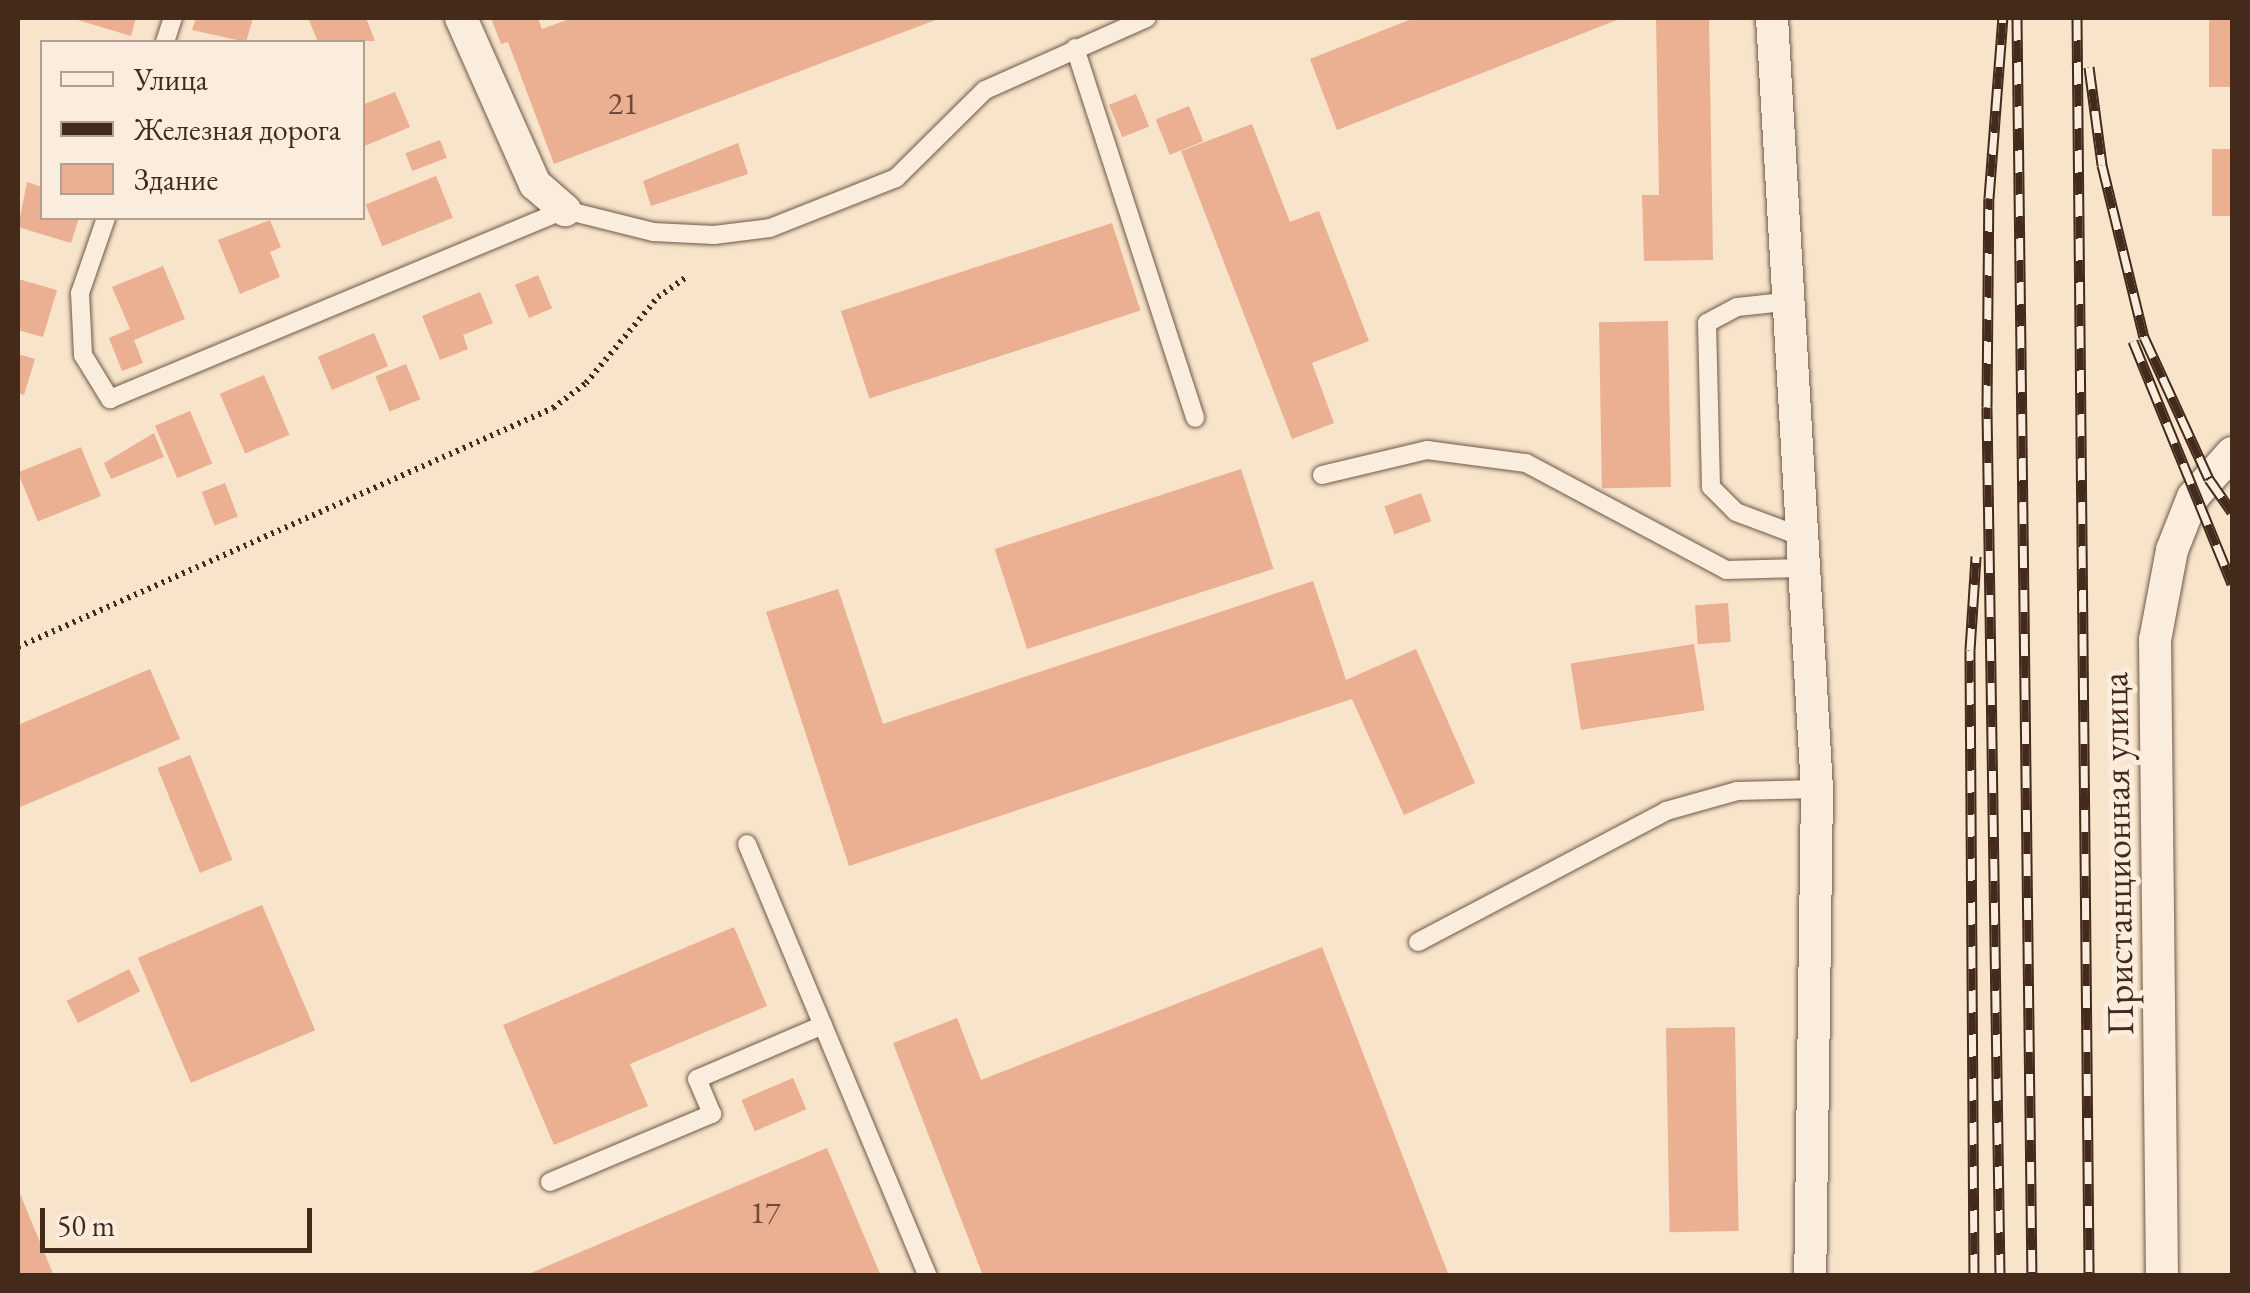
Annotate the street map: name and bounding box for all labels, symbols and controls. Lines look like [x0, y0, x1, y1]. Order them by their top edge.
legend [40, 40, 365, 220]
text: Улица [134, 60, 208, 99]
house number: 21 [608, 84, 638, 122]
text: Железная дорога [134, 110, 341, 149]
text: Здание [134, 160, 218, 199]
street label: Пристанционная улица [2091, 672, 2143, 1036]
scale bar [45, 1188, 318, 1250]
house number: 17 [750, 1193, 780, 1231]
text: 50 m [57, 1206, 115, 1245]

